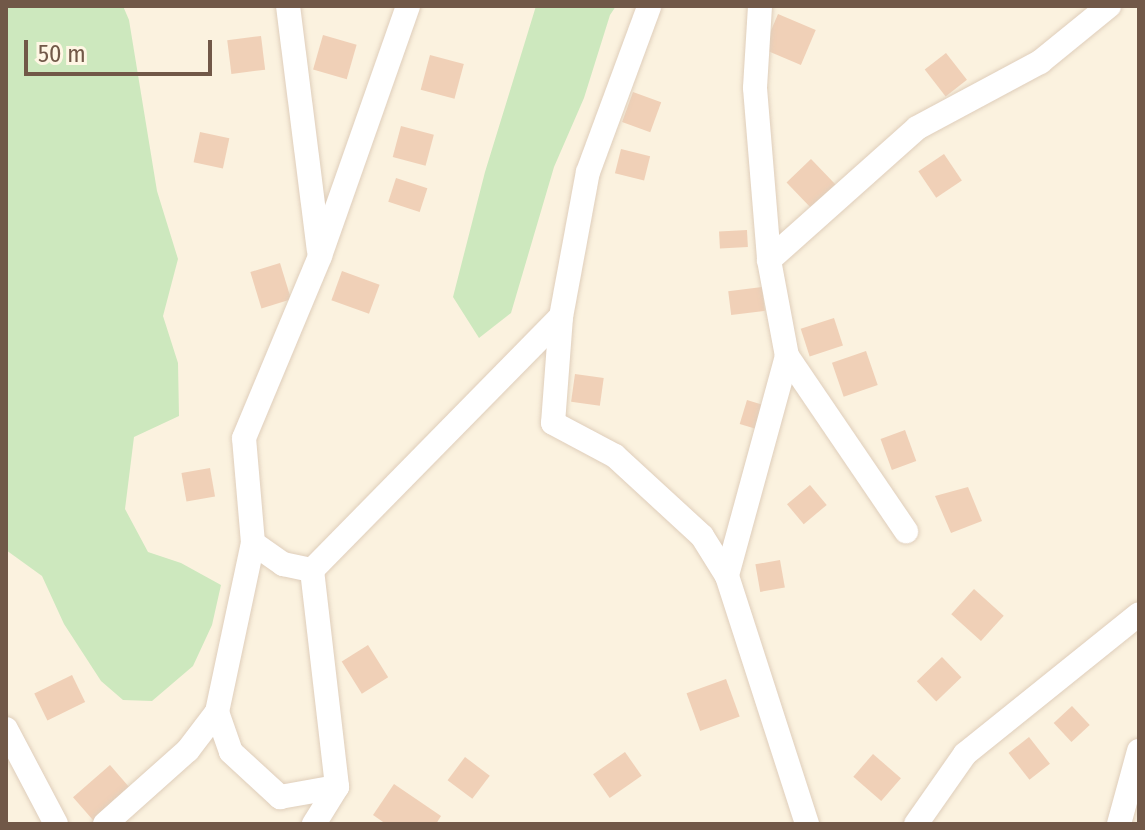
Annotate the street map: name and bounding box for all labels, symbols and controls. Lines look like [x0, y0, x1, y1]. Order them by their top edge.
scale bar [28, 24, 216, 74]
text: 50 m [38, 40, 86, 68]

